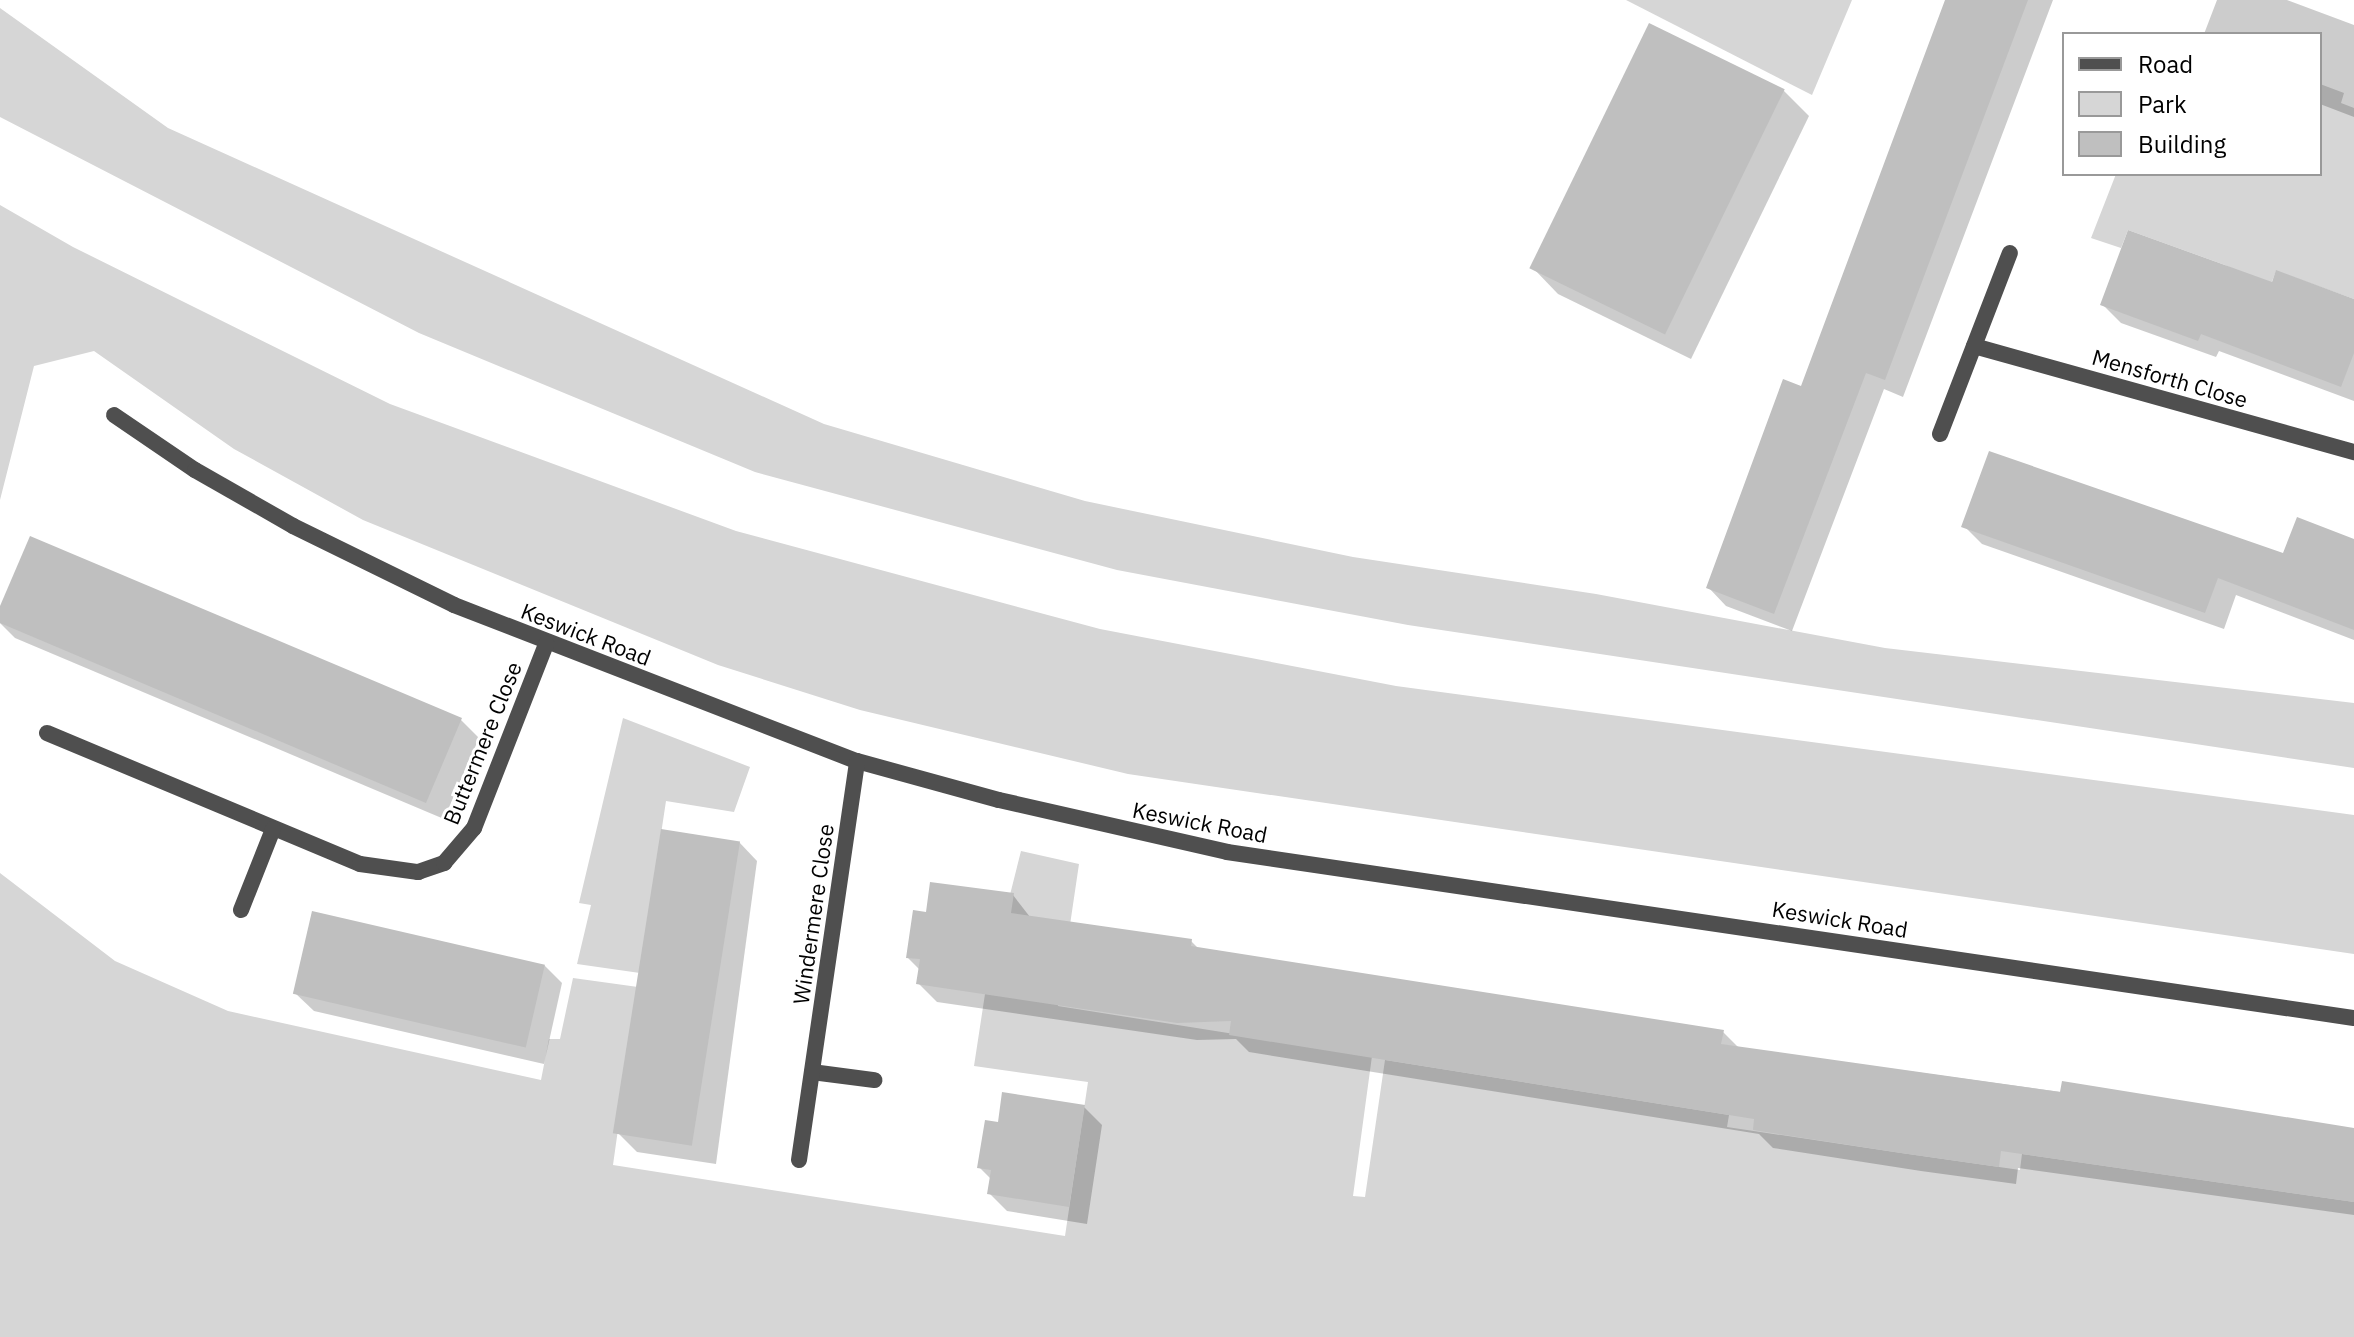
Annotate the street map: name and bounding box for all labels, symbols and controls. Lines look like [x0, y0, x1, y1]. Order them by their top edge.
legend [2062, 32, 2322, 176]
text: Road [2138, 48, 2193, 80]
text: Park [2138, 88, 2187, 120]
text: Building [2138, 128, 2226, 160]
street label: Mensforth Close [2089, 343, 2251, 413]
street label: Keswick Road [517, 597, 655, 671]
street label: Buttermere Close [437, 658, 527, 828]
street label: Keswick Road [1130, 796, 1270, 848]
street label: Windermere Close [787, 822, 839, 1006]
street label: Keswick Road [1770, 895, 1910, 943]

